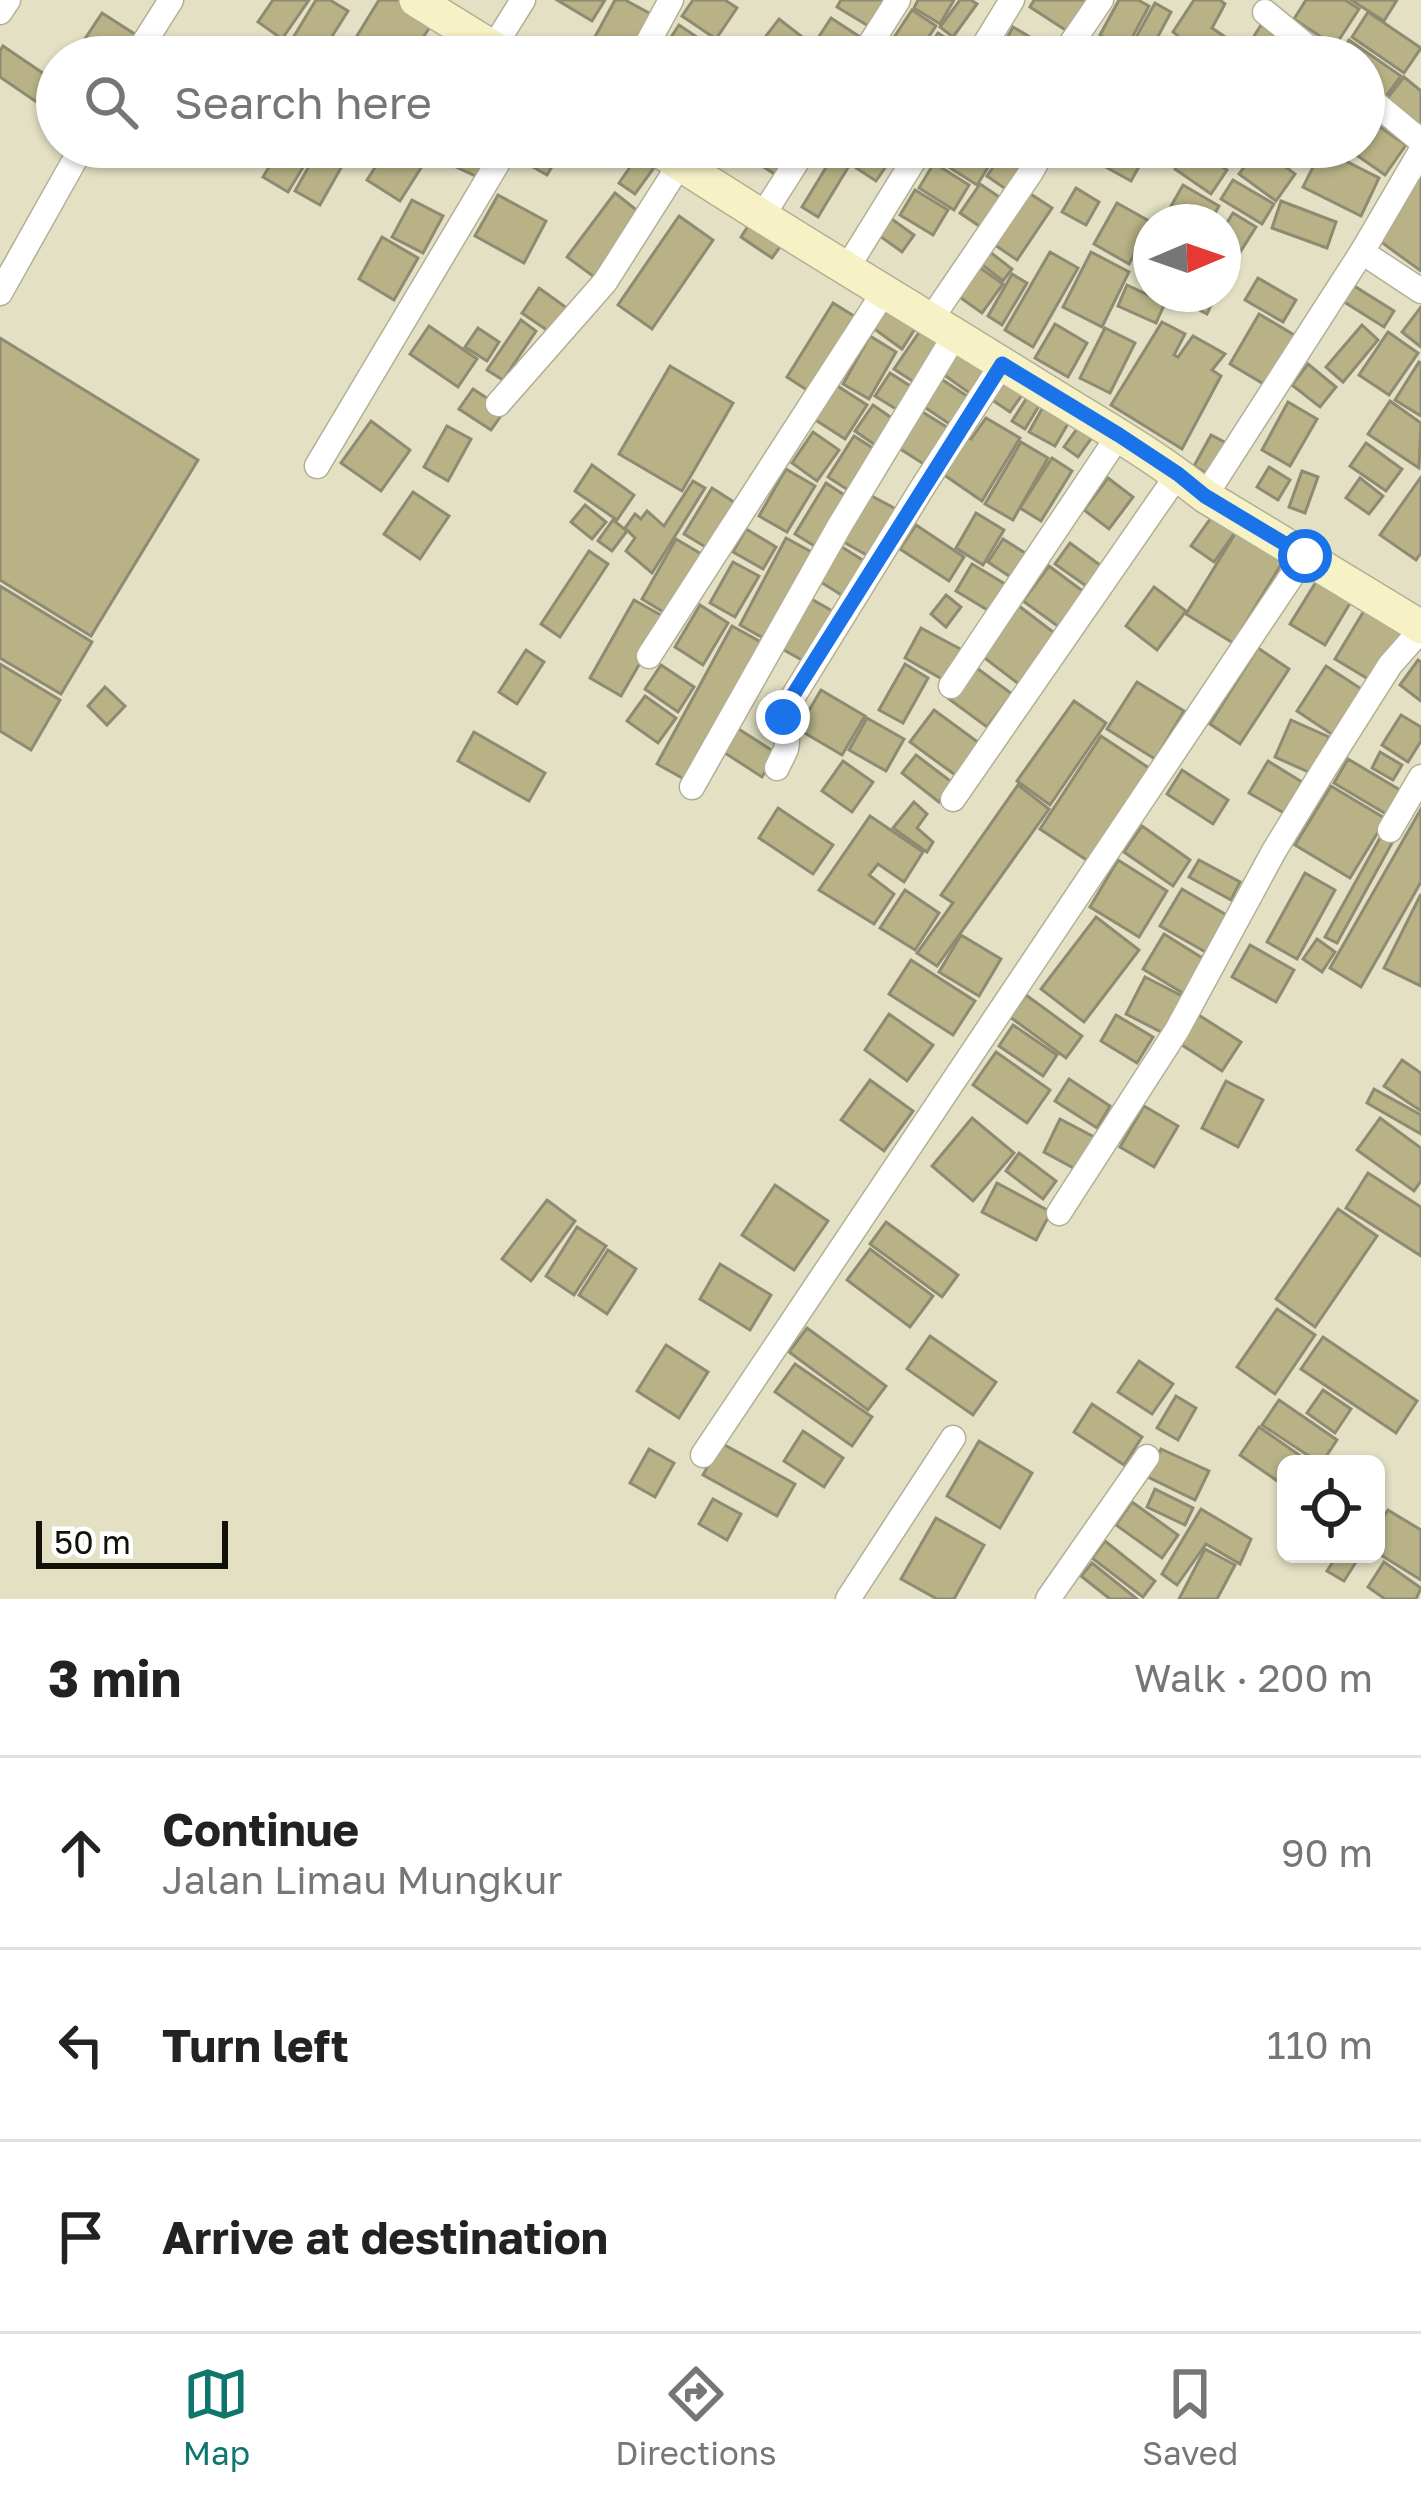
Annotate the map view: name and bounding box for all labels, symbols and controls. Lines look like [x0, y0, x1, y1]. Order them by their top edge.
search box [36, 36, 1385, 168]
icon: search [78, 69, 144, 135]
text: Search here [174, 75, 432, 129]
north arrow [1133, 204, 1241, 312]
route start [1278, 529, 1332, 583]
route end [756, 690, 810, 744]
map controls [1277, 1455, 1385, 1563]
button: locate [1277, 1455, 1385, 1563]
scale bar [36, 1515, 228, 1568]
text: 50 m [54, 1522, 131, 1561]
text: 3 min [48, 1647, 181, 1708]
text: Walk · 200 m [1134, 1654, 1373, 1701]
text: Continue [162, 1802, 359, 1856]
icon: ahead [48, 1820, 114, 1886]
text: 90 m [1281, 1829, 1373, 1876]
text: Jalan Limau Mungkur [162, 1856, 562, 1903]
icon: left [48, 2012, 114, 2078]
text: Turn left [162, 2018, 349, 2072]
text: 110 m [1267, 2021, 1373, 2068]
icon: arrive [48, 2204, 114, 2270]
text: Arrive at destination [162, 2210, 608, 2264]
tab: Map [183, 2361, 250, 2472]
tab: Directions [615, 2361, 777, 2472]
tab: Saved [1142, 2361, 1238, 2472]

